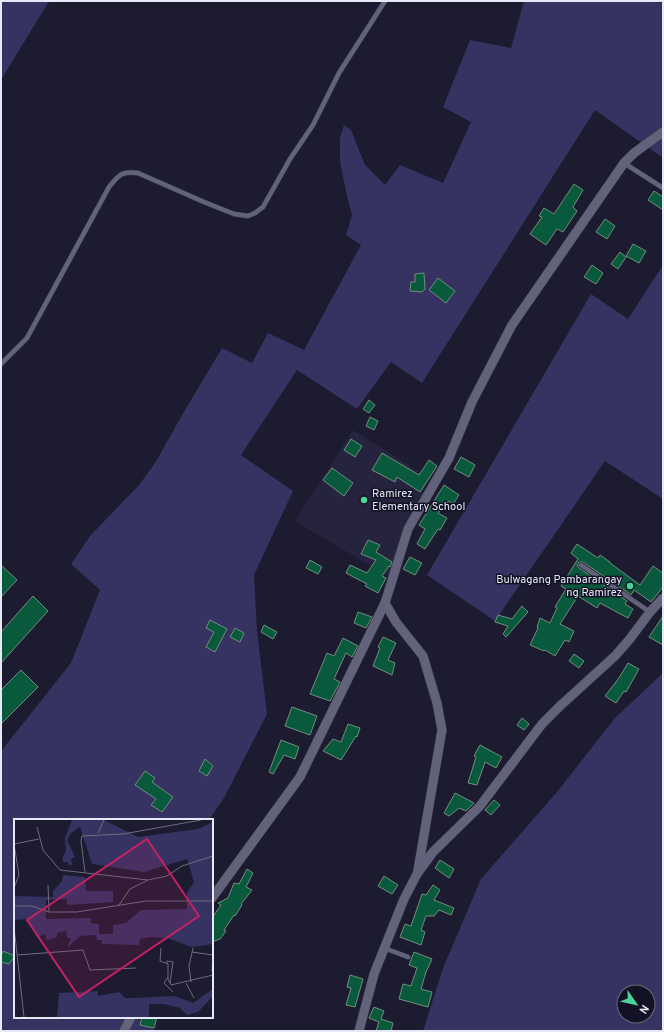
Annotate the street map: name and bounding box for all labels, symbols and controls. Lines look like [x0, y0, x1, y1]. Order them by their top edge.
place label: Ramirez Elementary School [372, 487, 465, 514]
marker: Ramirez Elementary School [359, 495, 369, 505]
place label: Bulwagang Pambarangay ng Ramirez [496, 573, 622, 600]
marker: Bulwagang Pambarangay ng Ramirez [625, 581, 635, 591]
inset map [14, 819, 213, 1018]
north arrow [616, 984, 656, 1024]
text: N [635, 1002, 651, 1016]

